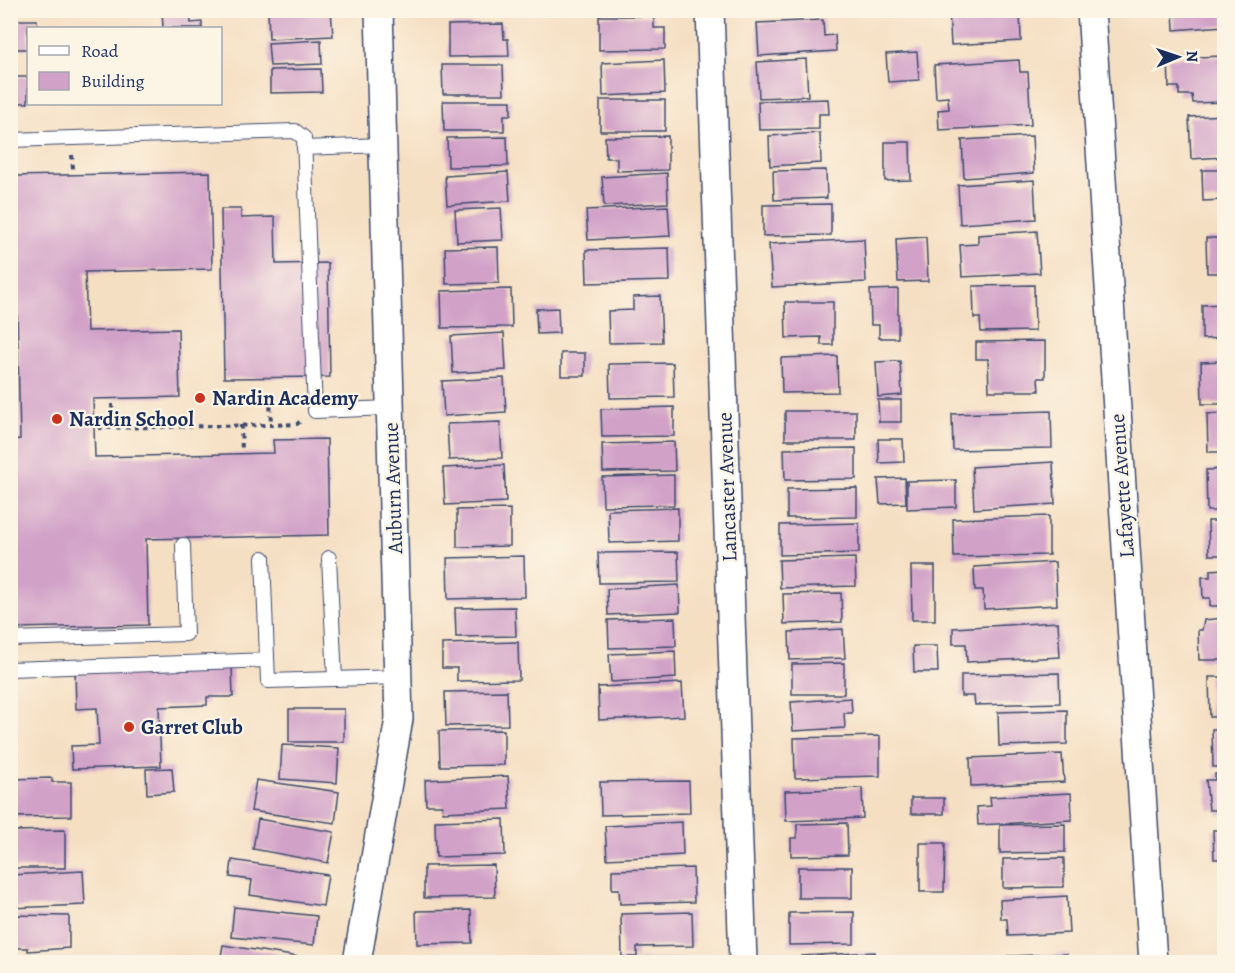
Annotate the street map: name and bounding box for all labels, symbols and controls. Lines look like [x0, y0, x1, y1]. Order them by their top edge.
legend [27, 27, 222, 105]
north arrow [1148, 27, 1208, 87]
text: Road [81, 39, 119, 63]
text: N [1181, 50, 1203, 63]
text: Building [81, 69, 145, 93]
place label: Nardin Academy [212, 384, 359, 412]
marker: Nardin Academy [193, 391, 207, 405]
place label: Nardin School [69, 405, 194, 433]
marker: Nardin School [50, 412, 64, 426]
street label: Lancaster Avenue [710, 412, 744, 562]
street label: Lafayette Avenue [1103, 413, 1141, 559]
street label: Auburn Avenue [377, 422, 409, 555]
place label: Garret Club [141, 713, 243, 741]
marker: Garret Club [122, 720, 136, 734]

